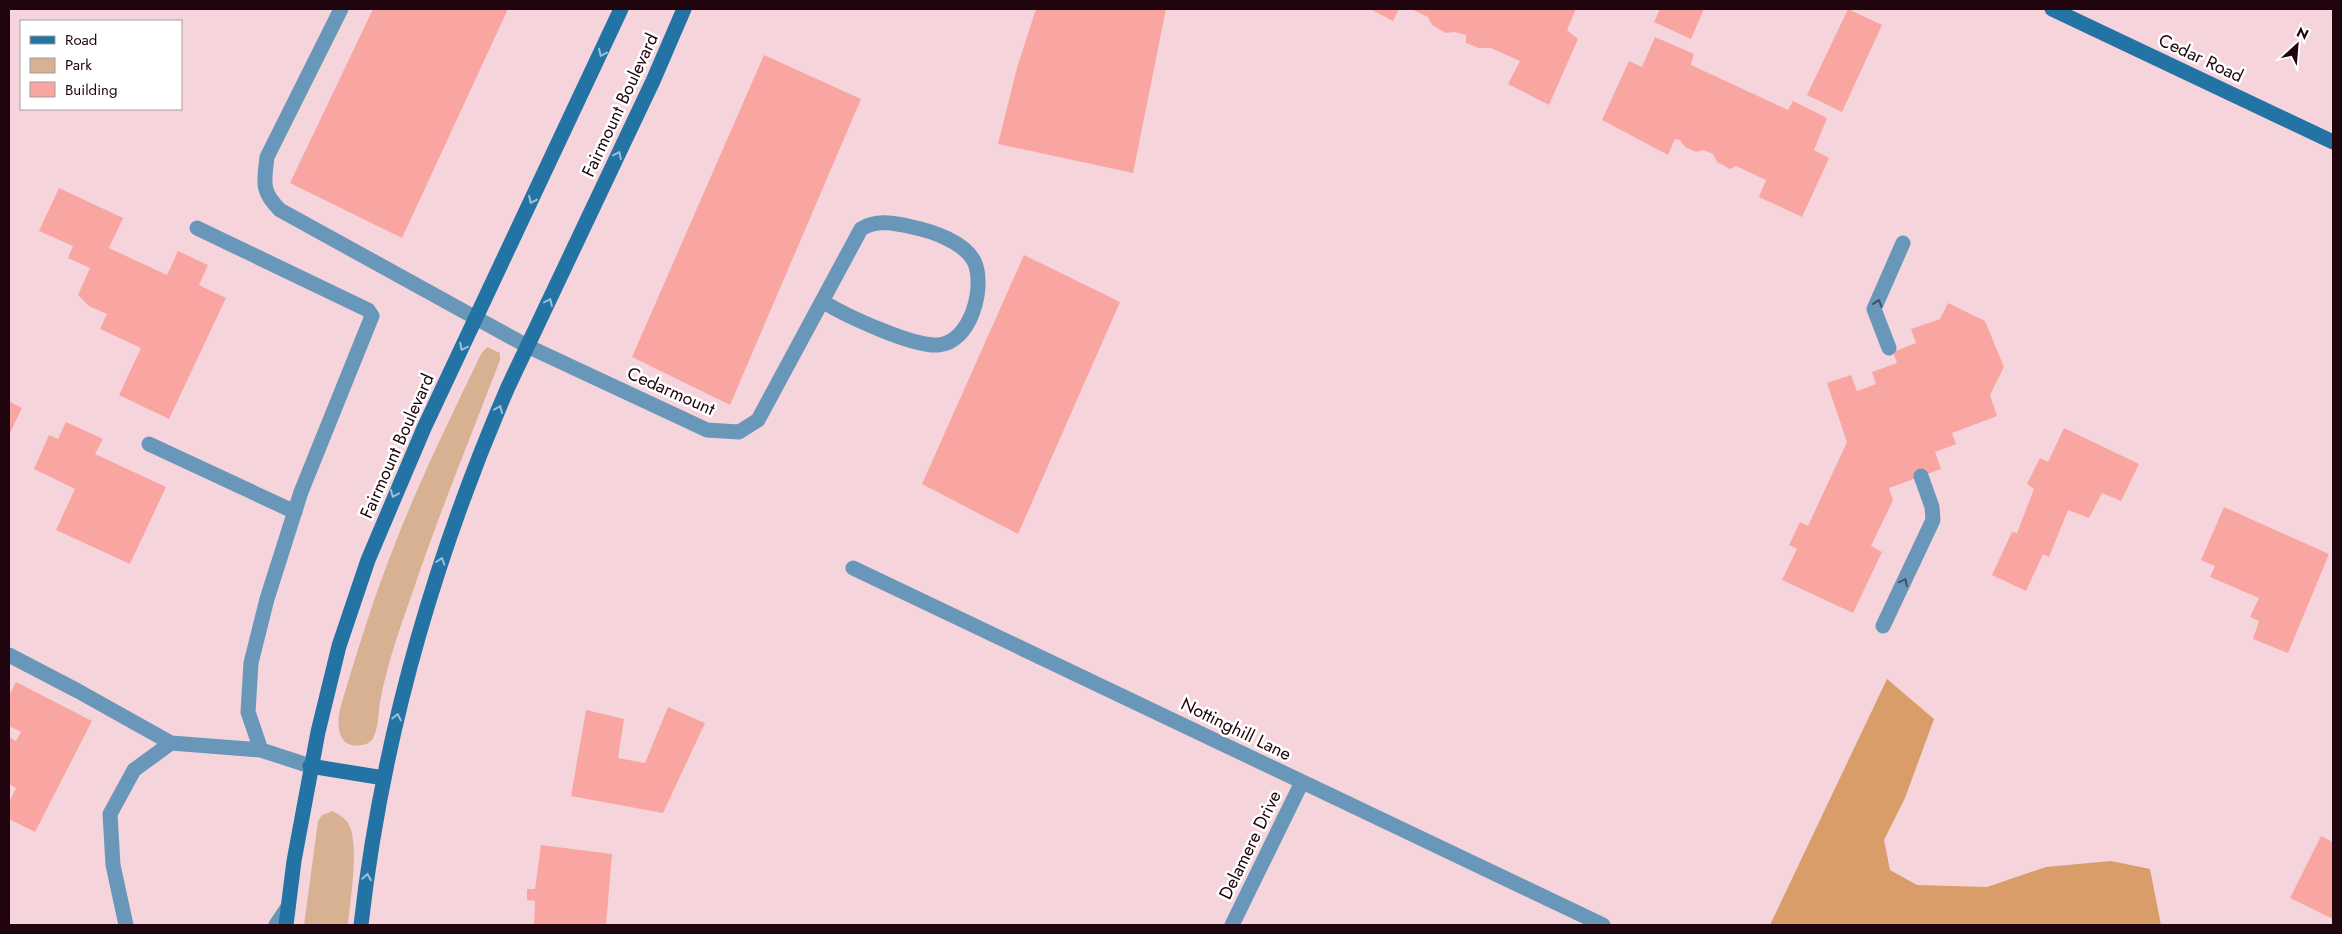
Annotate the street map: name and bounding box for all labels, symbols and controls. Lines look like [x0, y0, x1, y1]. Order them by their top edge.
legend [20, 20, 182, 110]
north arrow [2272, 20, 2322, 70]
text: N [2293, 22, 2312, 45]
street label: Cedar Road [2154, 27, 2248, 89]
text: Road [65, 29, 97, 51]
street label: Fairmount Boulevard [575, 29, 665, 181]
one-way arrow [597, 48, 608, 57]
text: Park [65, 54, 92, 76]
text: Building [65, 79, 117, 101]
one-way arrow [612, 151, 622, 160]
one-way arrow [528, 195, 539, 204]
one-way arrow [543, 298, 553, 307]
one-way arrow [1872, 299, 1882, 308]
one-way arrow [458, 342, 469, 351]
street label: Cedarmount [623, 360, 720, 422]
street label: Fairmount Boulevard [353, 369, 441, 523]
one-way arrow [492, 405, 503, 414]
one-way arrow [390, 489, 400, 498]
one-way arrow [436, 557, 446, 566]
one-way arrow [1898, 578, 1908, 587]
street label: Nottinghill Lane [1176, 691, 1296, 767]
one-way arrow [391, 713, 402, 722]
street label: Delamere Drive [1212, 786, 1288, 904]
one-way arrow [361, 872, 372, 880]

